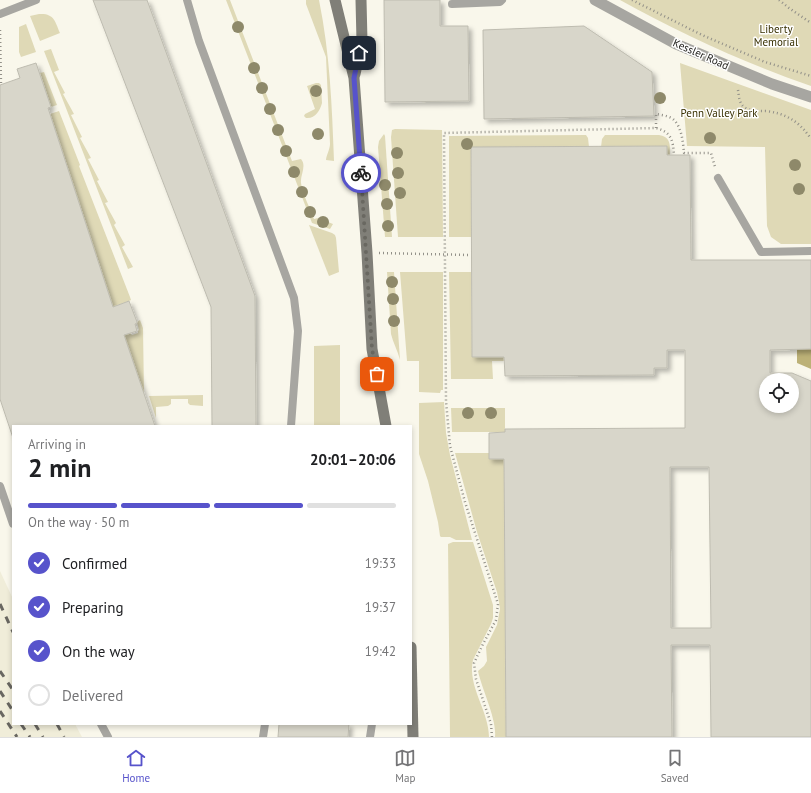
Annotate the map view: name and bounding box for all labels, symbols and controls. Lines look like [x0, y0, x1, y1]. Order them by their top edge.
park label: Liberty Memorial [754, 22, 799, 49]
street label: Kessler Road [671, 35, 731, 73]
pin [342, 36, 376, 70]
icon: home [348, 42, 370, 64]
park label: Penn Valley Park [681, 106, 758, 120]
courier [341, 153, 381, 193]
icon: bike [350, 162, 372, 184]
pin [360, 357, 394, 391]
icon: bag [366, 363, 388, 385]
map controls [759, 373, 799, 413]
button: locate [759, 373, 799, 413]
text: Arriving in [28, 436, 86, 453]
text: 20:01–20:06 [310, 450, 396, 469]
text: 2 min [28, 451, 91, 484]
text: On the way · 50 m [28, 514, 129, 531]
icon: check [28, 552, 50, 574]
text: Confirmed [62, 554, 127, 573]
text: 19:33 [365, 555, 396, 572]
icon: check [28, 596, 50, 618]
text: Preparing [62, 598, 124, 617]
text: 19:37 [365, 599, 396, 616]
icon: check [28, 640, 50, 662]
text: On the way [62, 642, 135, 661]
text: 19:42 [365, 643, 396, 660]
text: Delivered [62, 686, 123, 705]
tab: Home [122, 747, 150, 785]
tab: Map [394, 747, 416, 785]
tab: Saved [661, 747, 689, 785]

